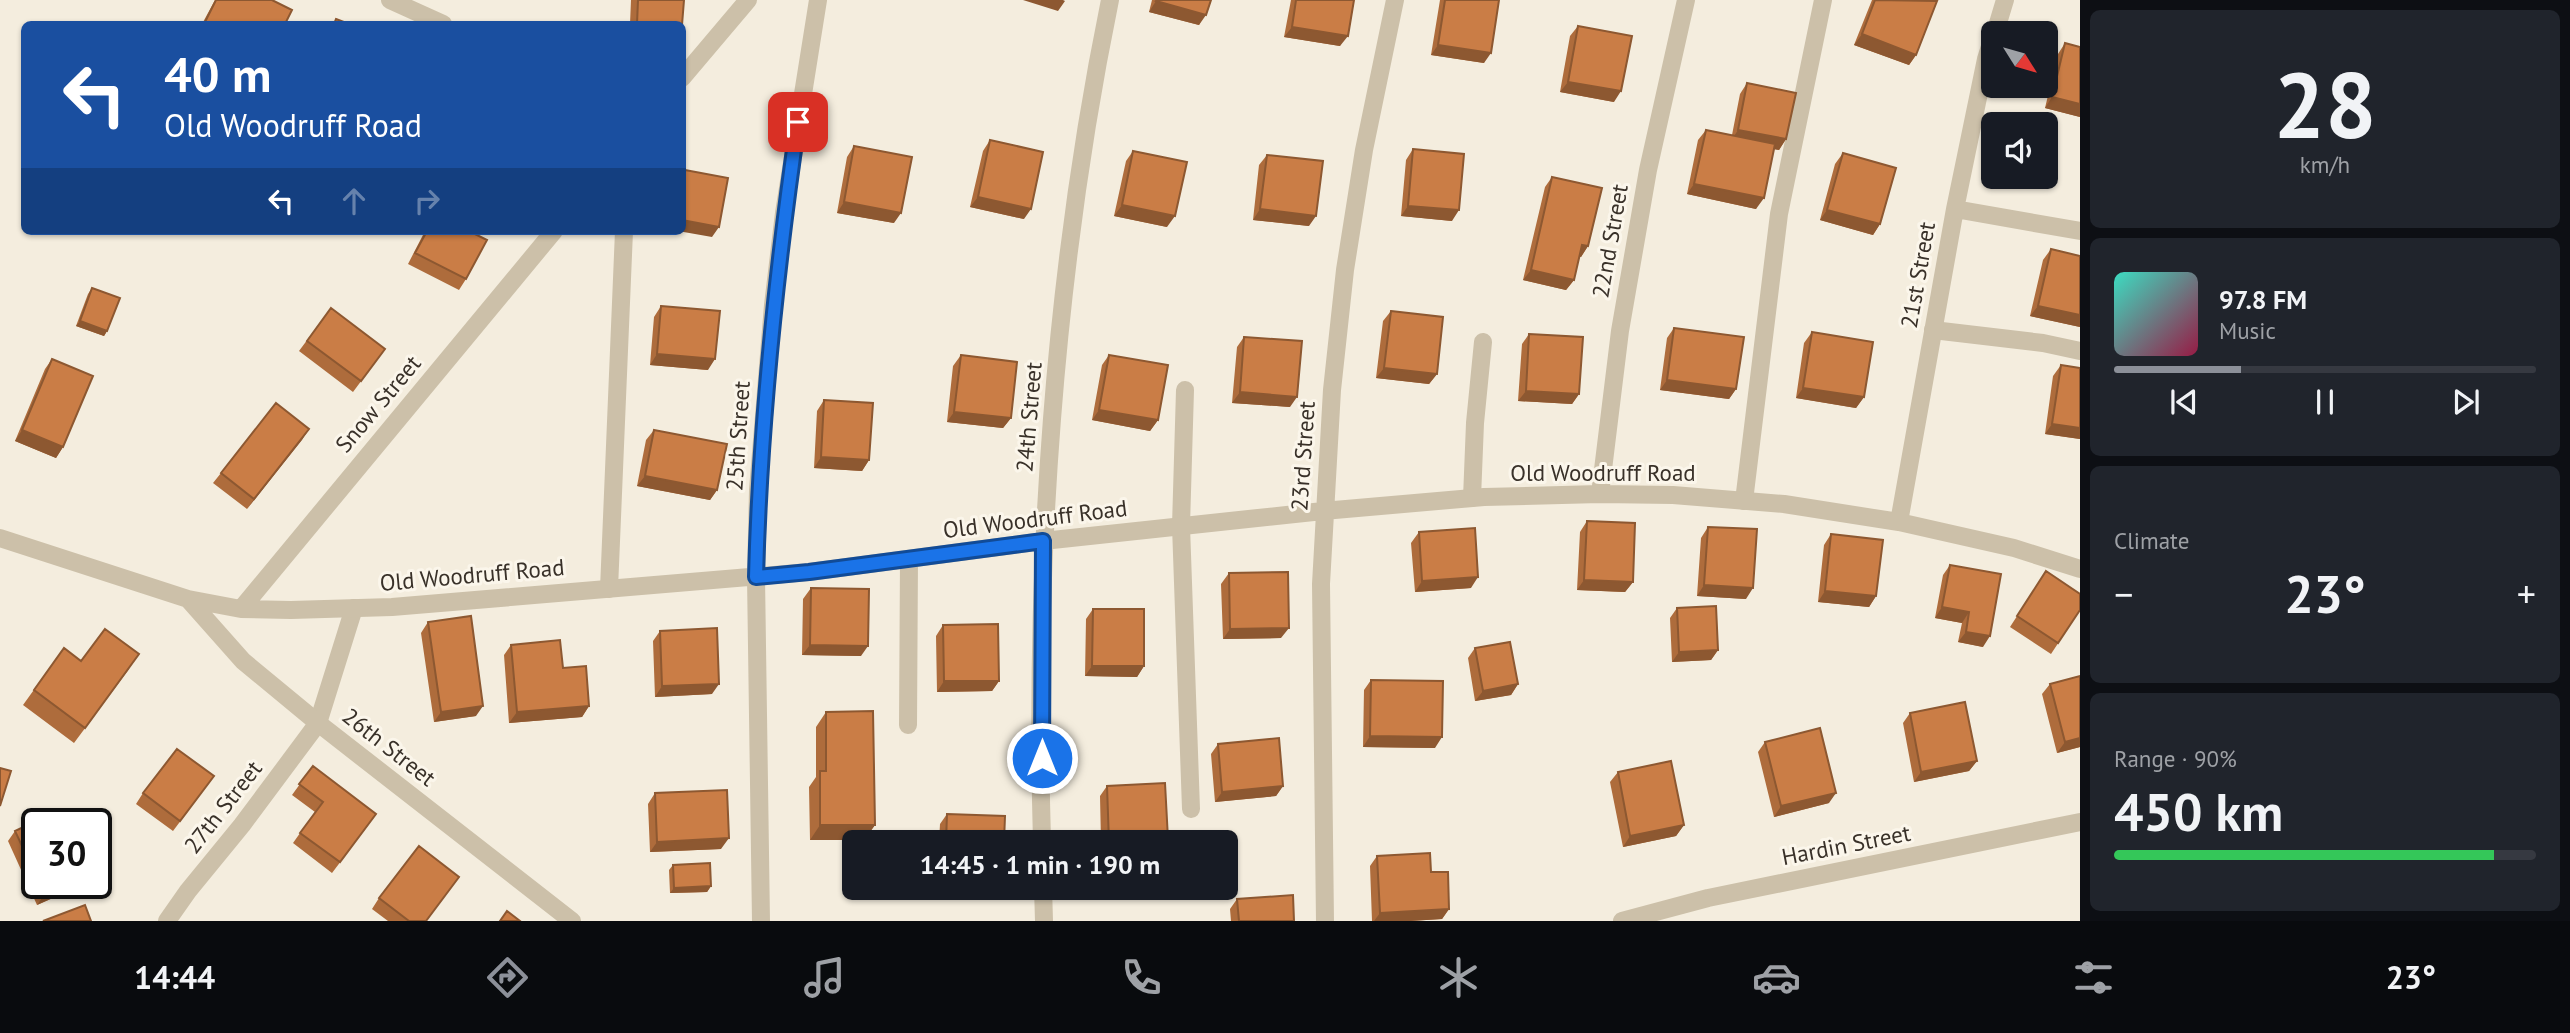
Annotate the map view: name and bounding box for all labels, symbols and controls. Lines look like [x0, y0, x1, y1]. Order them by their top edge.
north arrow [1981, 21, 2058, 98]
map controls [1981, 21, 2058, 189]
text: 40 m [164, 42, 271, 106]
text: 28 [2273, 45, 2377, 163]
icon: left [49, 49, 140, 140]
pin [768, 92, 828, 152]
icon: arrive [779, 103, 817, 141]
text: Old Woodruff Road [164, 104, 422, 146]
button: sound [1981, 112, 2058, 189]
text: km/h [2300, 150, 2350, 179]
icon: left [262, 182, 300, 220]
icon: ahead [335, 182, 373, 220]
icon: right [408, 182, 446, 220]
street label: 22nd Street [1585, 182, 1634, 300]
street label: 21st Street [1894, 219, 1941, 330]
text: 97.8 FM [2219, 283, 2307, 316]
text: Music [2219, 316, 2276, 345]
street label: Snow Street [329, 349, 427, 458]
street label: 24th Street [1009, 361, 1048, 473]
street label: 25th Street [719, 380, 756, 492]
icon: previous [2165, 383, 2203, 421]
icon: pause [2306, 383, 2344, 421]
icon: next [2447, 383, 2485, 421]
street label: 23rd Street [1284, 400, 1321, 512]
street label: Old Woodruff Road [1510, 458, 1696, 487]
street label: Old Woodruff Road [941, 493, 1129, 544]
text: Climate [2114, 526, 2189, 555]
street label: Old Woodruff Road [378, 552, 566, 597]
text: 23° [2284, 560, 2366, 627]
text: − [2114, 569, 2133, 618]
text: + [2517, 569, 2536, 618]
street label: 26th Street [337, 701, 442, 792]
position arrow [1005, 721, 1079, 795]
text: Range · 90% [2114, 744, 2237, 773]
street label: 27th Street [177, 754, 268, 859]
text: 450 km [2114, 778, 2283, 845]
speed limit sign: 30 [21, 808, 112, 899]
street label: Hardin Street [1779, 818, 1913, 871]
text: 14:45 · 1 min · 190 m [920, 848, 1160, 881]
icon: directions [483, 953, 532, 1002]
icon: music [800, 953, 849, 1002]
icon: phone [1117, 953, 1166, 1002]
icon: climate [1434, 953, 1483, 1002]
icon: car [1752, 953, 1801, 1002]
icon: filters [2069, 953, 2118, 1002]
text: 14:44 [134, 956, 215, 998]
text: 23° [2386, 956, 2436, 998]

